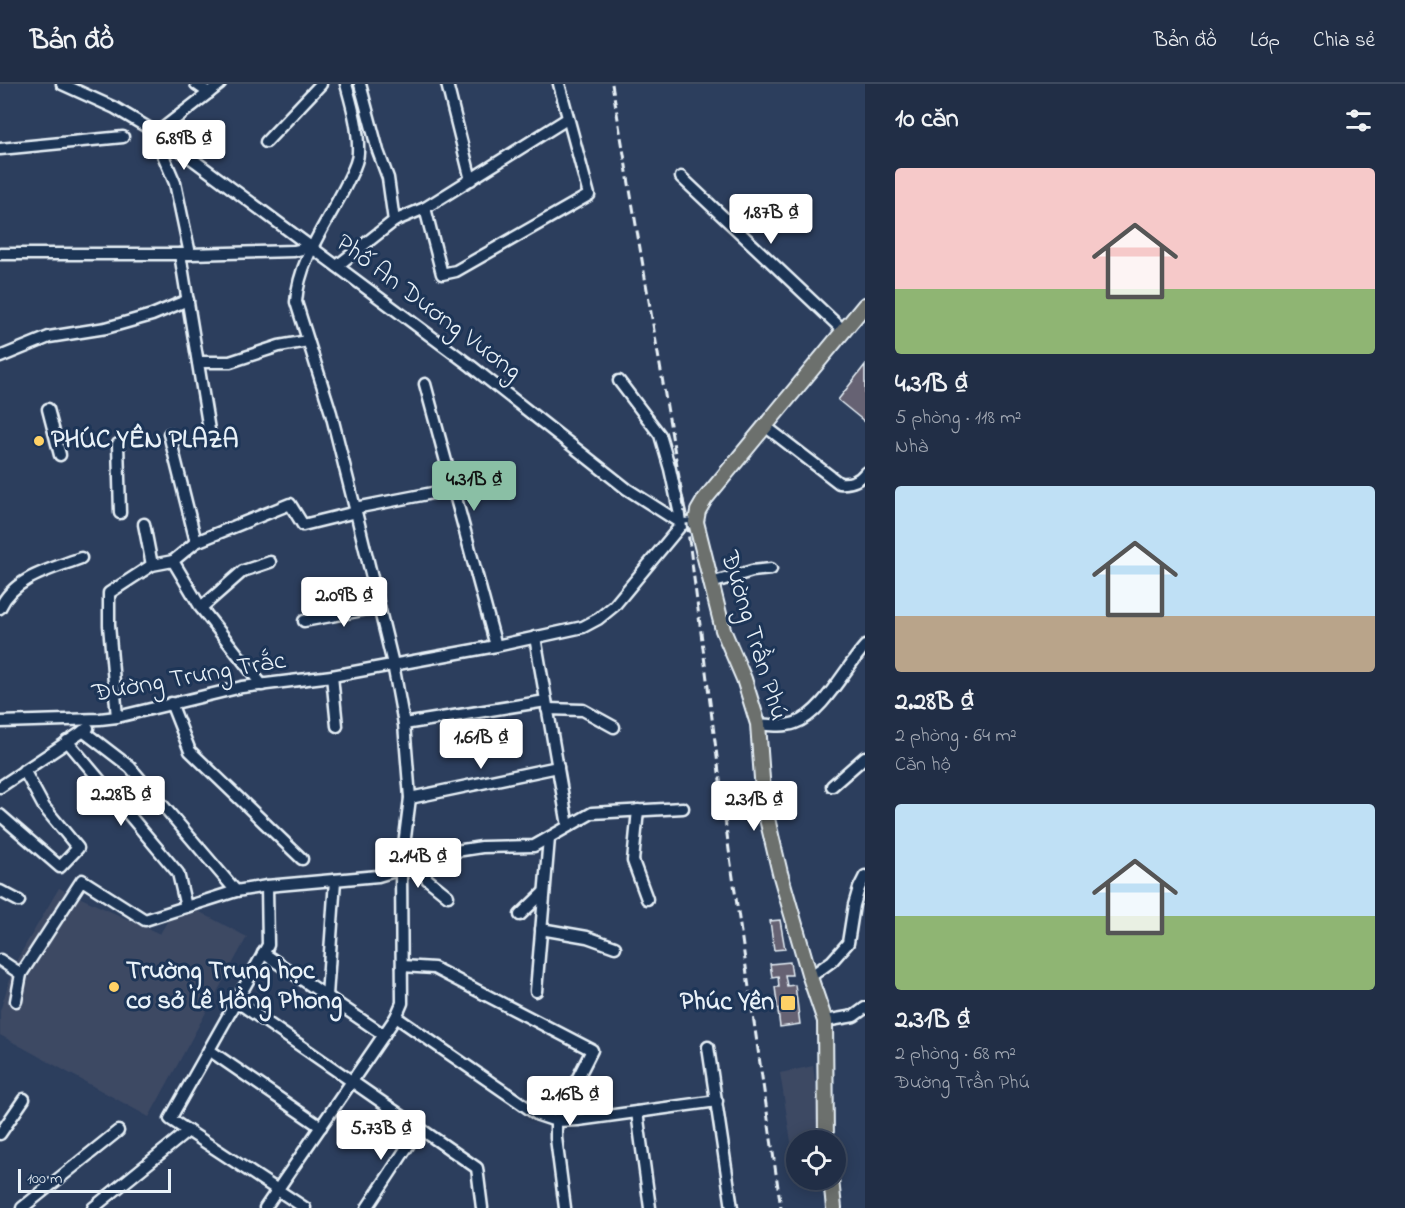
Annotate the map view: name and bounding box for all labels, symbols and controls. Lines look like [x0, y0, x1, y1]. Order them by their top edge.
text: Bản đồ [30, 21, 114, 62]
text: Bản đồ [1154, 26, 1217, 56]
text: Lớp [1250, 26, 1280, 56]
text: Chia sẻ [1313, 26, 1375, 56]
text: 10 căn [895, 101, 959, 139]
icon: filters [1342, 104, 1375, 137]
pin: 6.89B ₫ [129, 120, 239, 171]
text: 6.89B ₫ [156, 125, 212, 154]
pin: 1.87B ₫ [716, 194, 826, 245]
text: 1.87B ₫ [743, 199, 799, 228]
icon: home [1081, 207, 1189, 315]
street label: Phố An Dương Vương [327, 225, 529, 391]
text: 4.31B ₫ [895, 366, 968, 404]
text: 5 phòng · 118 m² [895, 404, 1021, 433]
place label: PHÚC YÊN PLAZA [51, 422, 238, 460]
text: Nhà [895, 433, 928, 462]
marker: PHÚC YÊN PLAZA [32, 434, 46, 448]
pin: 4.31B ₫ [419, 461, 529, 512]
text: 4.31B ₫ [446, 466, 502, 495]
icon: home [1081, 525, 1189, 633]
street label: Đường Trần Phú [709, 546, 797, 725]
pin: 2.09B ₫ [289, 577, 399, 628]
text: 2.09B ₫ [315, 582, 373, 611]
street label: Đường Trưng Trắc [88, 642, 289, 714]
text: 2.28B ₫ [895, 684, 974, 722]
pin: 1.61B ₫ [426, 719, 536, 770]
text: 2 phòng · 64 m² [895, 722, 1017, 751]
text: 1.61B ₫ [454, 724, 508, 753]
text: Căn hộ [895, 751, 950, 780]
pin: 2.28B ₫ [66, 776, 176, 827]
text: 2.28B ₫ [91, 781, 151, 810]
pin: 2.31B ₫ [699, 781, 809, 832]
text: 2.31B ₫ [725, 786, 783, 815]
pin: 2.14B ₫ [363, 838, 473, 889]
text: 2.14B ₫ [389, 843, 447, 872]
icon: home [1081, 843, 1189, 951]
place label: Trường Trung học cơ sở Lê Hồng Phong [126, 953, 342, 1022]
marker: Trường Trung học cơ sở Lê Hồng Phong [107, 980, 121, 994]
place label: Phúc Yên [680, 984, 774, 1022]
marker: Phúc Yên [779, 994, 797, 1012]
text: 2.31B ₫ [895, 1002, 970, 1040]
text: 2 phòng · 68 m² [895, 1040, 1016, 1069]
text: Đường Trần Phú [895, 1069, 1030, 1098]
pin: 2.16B ₫ [515, 1076, 625, 1127]
text: 2.16B ₫ [541, 1081, 599, 1110]
pin: 5.73B ₫ [326, 1110, 436, 1161]
text: 5.73B ₫ [351, 1115, 411, 1144]
map controls [786, 1130, 846, 1190]
button: locate [786, 1130, 846, 1190]
scale bar [18, 1166, 171, 1194]
text: 100 m [27, 1167, 62, 1191]

